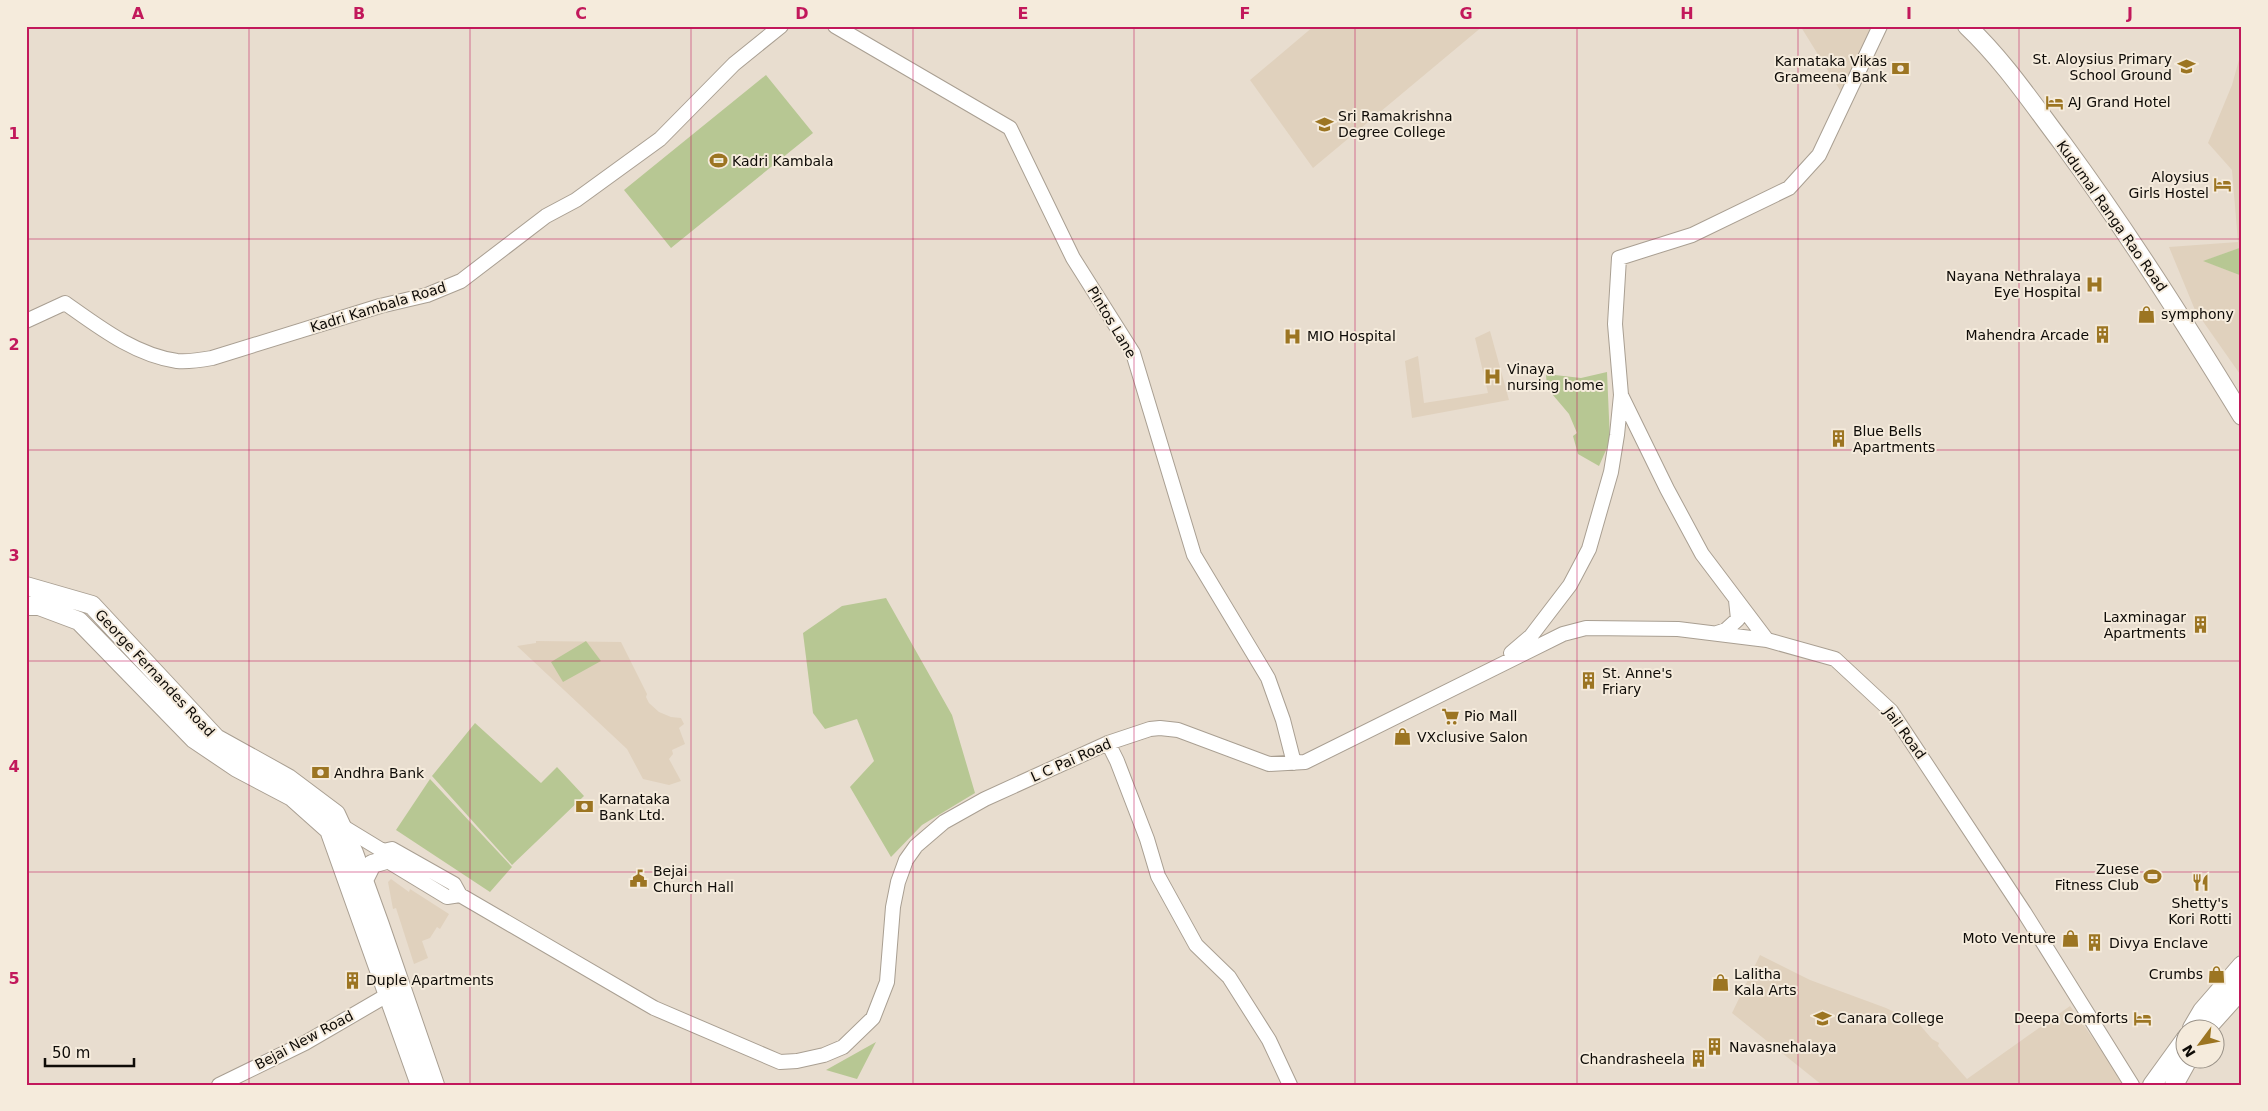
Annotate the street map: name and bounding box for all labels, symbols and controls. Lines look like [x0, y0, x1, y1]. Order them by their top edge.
text: A [132, 4, 145, 23]
text: B [353, 4, 365, 23]
text: C [575, 4, 587, 23]
text: D [795, 4, 809, 23]
text: E [1018, 4, 1028, 23]
text: F [1240, 4, 1250, 23]
text: G [1459, 4, 1473, 23]
text: H [1680, 4, 1694, 23]
text: I [1906, 4, 1912, 23]
text: J [2126, 4, 2133, 23]
place label: St. Aloysius Primary School Ground [2033, 51, 2172, 83]
place label: Karnataka Vikas Grameena Bank [1774, 53, 1888, 85]
school or university icon: St. Aloysius Primary School Ground [2176, 57, 2196, 77]
bank icon: Karnataka Vikas Grameena Bank [1891, 59, 1911, 79]
hotel icon: AJ Grand Hotel [2044, 92, 2064, 112]
place label: AJ Grand Hotel [2068, 94, 2171, 110]
place label: Sri Ramakrishna Degree College [1338, 108, 1453, 140]
school or university icon: Sri Ramakrishna Degree College [1314, 114, 1334, 134]
text: 1 [8, 124, 20, 143]
street label: Kudumal Ranga Rao Road [2054, 137, 2170, 295]
sports icon: Kadri Kambala [708, 151, 728, 171]
place label: Kadri Kambala [732, 153, 834, 169]
place label: Aloysius Girls Hostel [2128, 169, 2209, 201]
hotel icon: Aloysius Girls Hostel [2213, 175, 2233, 195]
place label: Nayana Nethralaya Eye Hospital [1946, 268, 2081, 300]
hospital icon: Nayana Nethralaya Eye Hospital [2085, 274, 2105, 294]
street label: Kadri Kambala Road [308, 279, 448, 335]
street label: Pintos Lane [1084, 283, 1140, 361]
shop icon: symphony [2137, 304, 2157, 324]
place label: symphony [2161, 306, 2234, 322]
building icon: Mahendra Arcade [2093, 325, 2113, 345]
hospital icon: MIO Hospital [1283, 326, 1303, 346]
place label: Mahendra Arcade [1966, 327, 2089, 343]
place label: MIO Hospital [1307, 328, 1396, 344]
text: 2 [8, 335, 20, 354]
place label: Vinaya nursing home [1507, 361, 1604, 393]
hospital icon: Vinaya nursing home [1483, 367, 1503, 387]
place label: Blue Bells Apartments [1853, 423, 1935, 455]
building icon: Blue Bells Apartments [1829, 429, 1849, 449]
text: 3 [8, 546, 20, 565]
street label: George Fernandes Road [92, 606, 218, 740]
place label: Laxminagar Apartments [2103, 609, 2186, 641]
building icon: Laxminagar Apartments [2190, 615, 2210, 635]
place label: St. Anne's Friary [1602, 665, 1672, 697]
building icon: St. Anne's Friary [1578, 671, 1598, 691]
street label: Jail Road [1880, 703, 1929, 762]
supermarket icon: Pio Mall [1440, 706, 1460, 726]
place label: Pio Mall [1464, 708, 1517, 724]
shop icon: VXclusive Salon [1393, 727, 1413, 747]
place label: VXclusive Salon [1417, 729, 1528, 745]
street label: L C Pai Road [1028, 735, 1114, 785]
text: 4 [8, 757, 20, 776]
bank icon: Andhra Bank [310, 763, 330, 783]
place label: Andhra Bank [334, 765, 425, 781]
place label: Karnataka Bank Ltd. [599, 791, 670, 823]
bank icon: Karnataka Bank Ltd. [575, 797, 595, 817]
place label: Zuese Fitness Club [2055, 861, 2139, 893]
place label: Bejai Church Hall [653, 863, 734, 895]
sports icon: Zuese Fitness Club [2143, 867, 2163, 887]
public building icon: Bejai Church Hall [629, 869, 649, 889]
restaurant icon: Shetty's Kori Rotti [2190, 873, 2210, 893]
place label: Shetty's Kori Rotti [2168, 895, 2232, 927]
shop icon: Moto Venture [2060, 928, 2080, 948]
place label: Moto Venture [1962, 930, 2056, 946]
building icon: Divya Enclave [2085, 933, 2105, 953]
place label: Divya Enclave [2109, 935, 2208, 951]
shop icon: Crumbs [2207, 964, 2227, 984]
place label: Lalitha Kala Arts [1734, 966, 1797, 998]
place label: Crumbs [2149, 966, 2203, 982]
text: 5 [8, 969, 20, 988]
building icon: Duple Apartments [342, 970, 362, 990]
place label: Duple Apartments [366, 972, 494, 988]
shop icon: Lalitha Kala Arts [1710, 972, 1730, 992]
street label: Bejai New Road [252, 1007, 356, 1073]
school or university icon: Canara College [1813, 1008, 1833, 1028]
hotel icon: Deepa Comforts [2132, 1008, 2152, 1028]
place label: Canara College [1837, 1010, 1944, 1026]
place label: Deepa Comforts [2014, 1010, 2128, 1026]
north arrow [2176, 1018, 2226, 1068]
scale bar [45, 1036, 134, 1068]
building icon: Navasnehalaya [1705, 1037, 1725, 1057]
place label: Navasnehalaya [1729, 1039, 1836, 1055]
text: N [2179, 1042, 2199, 1060]
text: 50 m [52, 1044, 90, 1062]
building icon: Chandrasheela [1689, 1049, 1709, 1069]
place label: Chandrasheela [1580, 1051, 1685, 1067]

